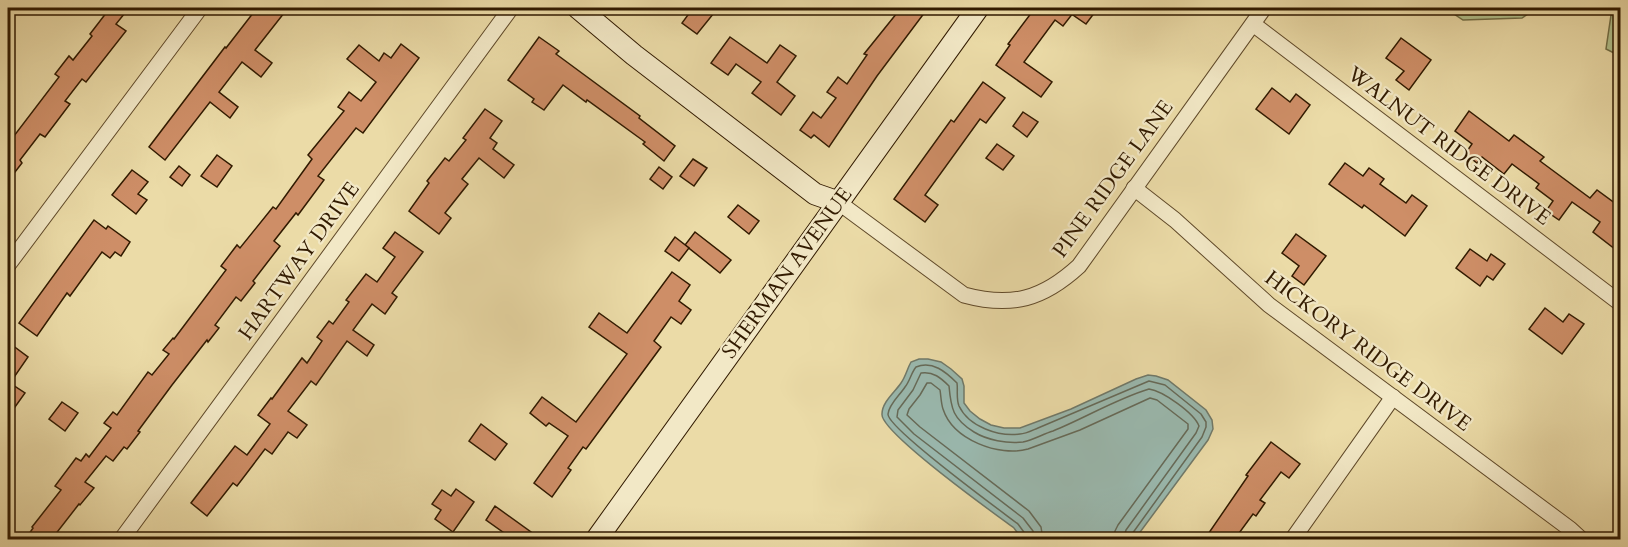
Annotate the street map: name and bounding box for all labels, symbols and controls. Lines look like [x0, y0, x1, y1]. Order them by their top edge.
street label: WALNUT RIDGE DRIVE [1340, 59, 1557, 232]
street label: PINE RIDGE LANE [1046, 94, 1180, 264]
street label: HARTWAY DRIVE [232, 176, 366, 346]
street label: SHERMAN AVENUE [715, 181, 859, 365]
street label: HICKORY RIDGE DRIVE [1259, 264, 1477, 438]

